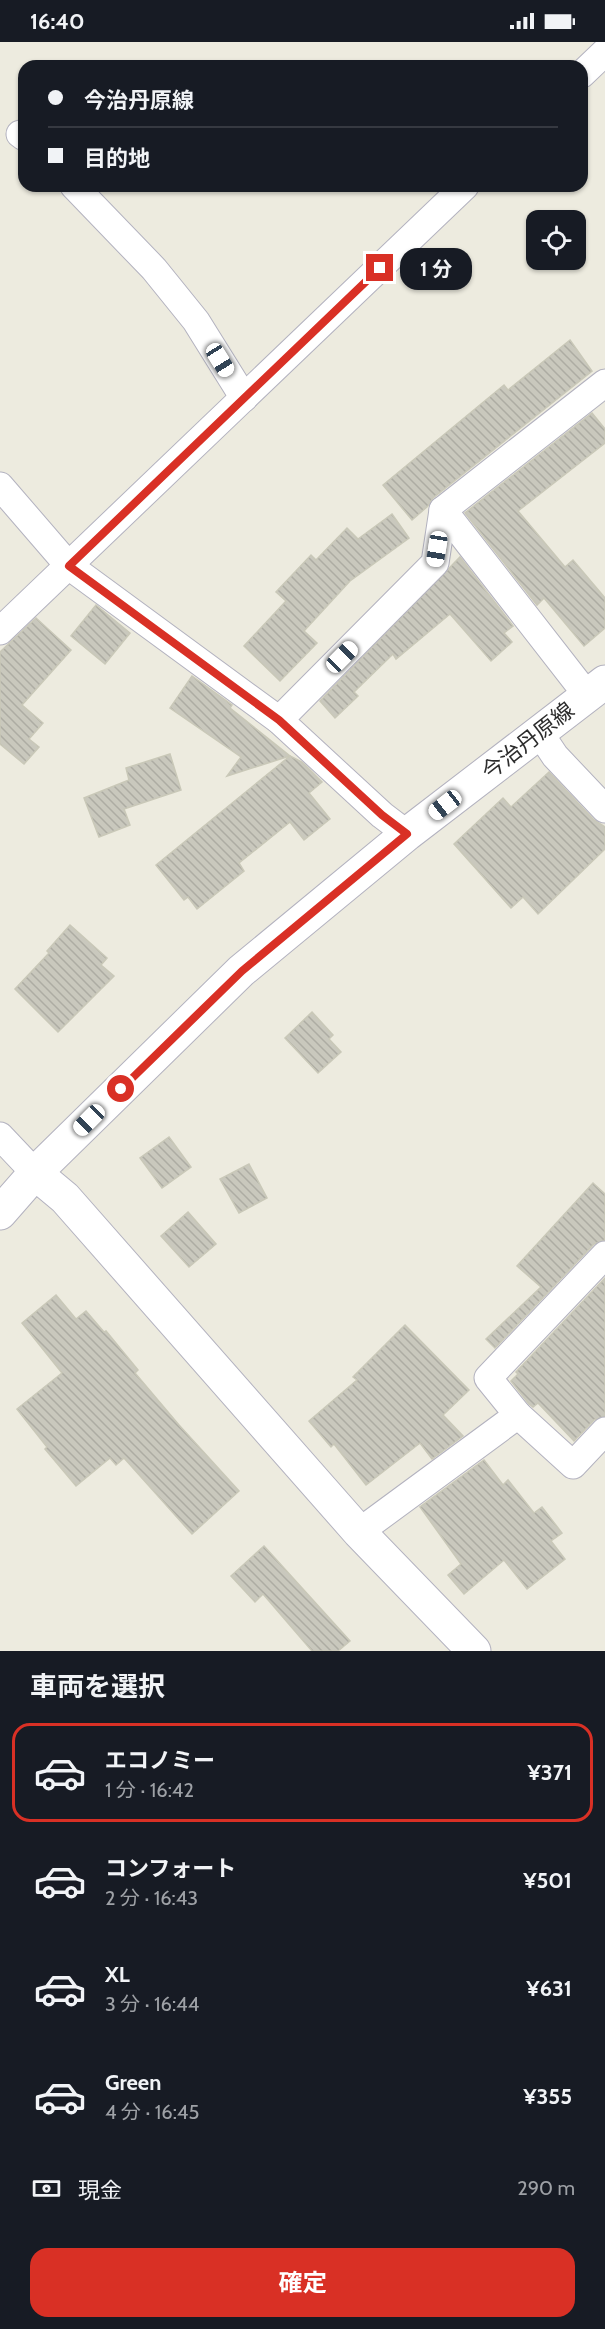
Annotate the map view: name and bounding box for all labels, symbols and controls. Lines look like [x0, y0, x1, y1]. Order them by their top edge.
text: 16:40 [30, 8, 85, 35]
text: 今治丹原線 [84, 87, 194, 114]
text: 目的地 [84, 145, 150, 172]
map controls [526, 210, 586, 270]
button: locate [526, 210, 586, 270]
callout: 1 分 [401, 247, 473, 289]
route end [366, 254, 393, 281]
text: 1 分 [420, 257, 452, 281]
car [203, 340, 237, 380]
car [425, 530, 449, 568]
car [323, 638, 361, 676]
street label: 今治丹原線 [476, 696, 580, 786]
car [425, 787, 465, 823]
route start [107, 1075, 134, 1102]
car [70, 1101, 108, 1139]
text: 車両を選択 [30, 1670, 165, 1703]
icon: car [33, 1746, 87, 1800]
text: エコノミー [105, 1747, 215, 1774]
text: ¥371 [528, 1759, 572, 1786]
text: 1 分 · 16:42 [105, 1778, 194, 1802]
icon: car [33, 1854, 87, 1908]
text: コンフォート [105, 1855, 236, 1882]
text: ¥501 [523, 1867, 572, 1894]
text: 2 分 · 16:43 [105, 1886, 198, 1910]
text: XL [105, 1961, 130, 1988]
icon: car [33, 1962, 87, 2016]
text: ¥631 [526, 1975, 572, 2002]
text: 3 分 · 16:44 [105, 1992, 199, 2016]
text: Green [105, 2069, 161, 2096]
icon: car [33, 2070, 87, 2124]
text: ¥355 [523, 2083, 572, 2110]
text: 4 分 · 16:45 [105, 2100, 199, 2124]
icon: cash [30, 2172, 63, 2205]
text: 290 m [517, 2176, 575, 2200]
text: 現金 [78, 2177, 122, 2204]
button: 確定 [30, 2248, 575, 2317]

